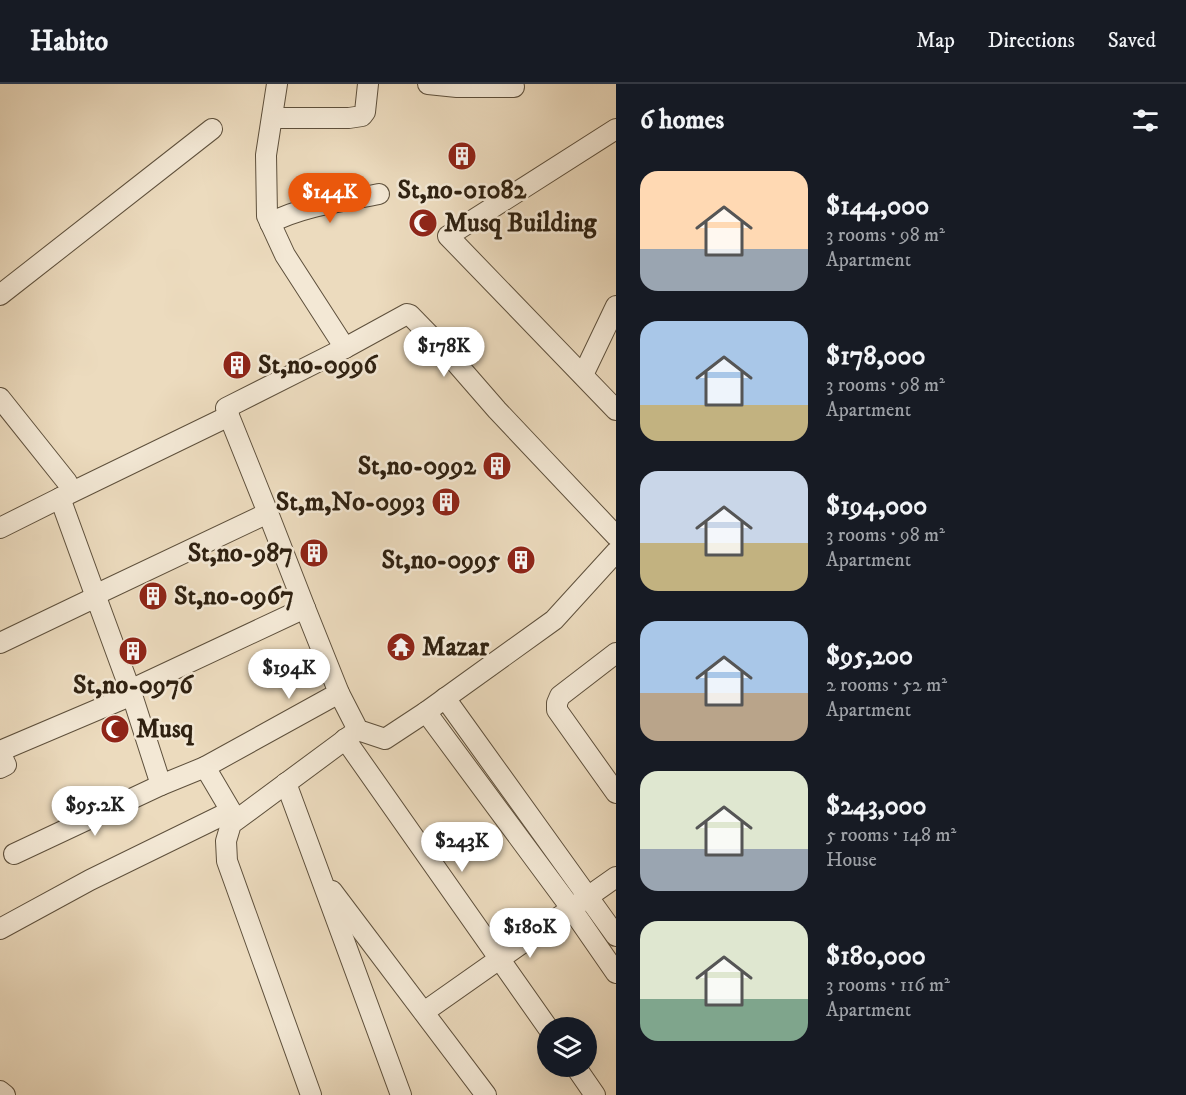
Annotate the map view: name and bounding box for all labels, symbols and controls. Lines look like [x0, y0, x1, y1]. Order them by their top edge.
text: Habito [30, 24, 108, 59]
text: Map [916, 28, 955, 54]
text: Directions [988, 28, 1075, 54]
text: Saved [1108, 28, 1156, 54]
text: 6 homes [640, 104, 724, 137]
icon: filters [1129, 104, 1162, 137]
building icon: St,no-01082 [446, 140, 478, 172]
pin: $144K [288, 173, 372, 224]
place label: St,no-01082 [398, 174, 528, 207]
text: $144K [302, 180, 358, 205]
text: $144,000 [826, 190, 929, 223]
icon: home [688, 195, 760, 267]
mosque icon: Musq Building [407, 207, 439, 239]
place label: Musq Building [444, 207, 598, 240]
text: 3 rooms · 98 m² [826, 223, 945, 248]
text: Apartment [826, 248, 911, 273]
pin: $178K [402, 327, 486, 378]
text: $178K [418, 334, 470, 359]
text: $178,000 [826, 340, 925, 373]
icon: home [688, 345, 760, 417]
building icon: St,no-0996 [221, 349, 253, 381]
place label: St,no-0996 [258, 349, 379, 382]
text: 3 rooms · 98 m² [826, 373, 945, 398]
text: Apartment [826, 398, 911, 423]
place label: St,no-0992 [358, 450, 477, 483]
building icon: St,no-0992 [481, 450, 513, 482]
place label: St,m,No-0993 [276, 486, 425, 519]
building icon: St,m,No-0993 [430, 486, 462, 518]
text: $194,000 [826, 490, 927, 523]
icon: home [688, 495, 760, 567]
text: 3 rooms · 98 m² [826, 523, 945, 548]
place label: St,no-987 [188, 537, 293, 570]
building icon: St,no-987 [298, 537, 330, 569]
place label: St,no-0995 [381, 544, 500, 577]
building icon: St,no-0995 [505, 544, 537, 576]
text: Apartment [826, 548, 911, 573]
building icon: St,no-0967 [137, 580, 169, 612]
place label: St,no-0967 [174, 580, 294, 613]
temple icon: Mazar [385, 631, 417, 663]
place label: Mazar [422, 631, 489, 664]
building icon: St,no-0976 [117, 635, 149, 667]
text: $95,200 [826, 640, 913, 673]
icon: home [688, 645, 760, 717]
pin: $194K [247, 649, 331, 700]
text: $194K [262, 656, 316, 681]
place label: St,no-0976 [73, 669, 194, 702]
text: 2 rooms · 52 m² [826, 673, 947, 698]
text: Apartment [826, 698, 911, 723]
mosque icon: Musq [99, 713, 131, 745]
place label: Musq [136, 713, 195, 746]
pin: $95.2K [46, 786, 144, 837]
text: $243,000 [826, 790, 927, 823]
text: $95.2K [66, 793, 124, 818]
icon: home [688, 795, 760, 867]
pin: $243K [420, 822, 504, 873]
text: 5 rooms · 148 m² [826, 823, 956, 848]
text: $243K [435, 829, 489, 854]
text: House [826, 848, 877, 873]
pin: $180K [488, 908, 572, 959]
text: $180K [503, 915, 557, 940]
text: $180,000 [826, 940, 926, 973]
icon: home [688, 945, 760, 1017]
text: 3 rooms · 116 m² [826, 973, 950, 998]
text: Apartment [826, 998, 911, 1023]
map controls [537, 1017, 597, 1077]
button: layers [537, 1017, 597, 1077]

